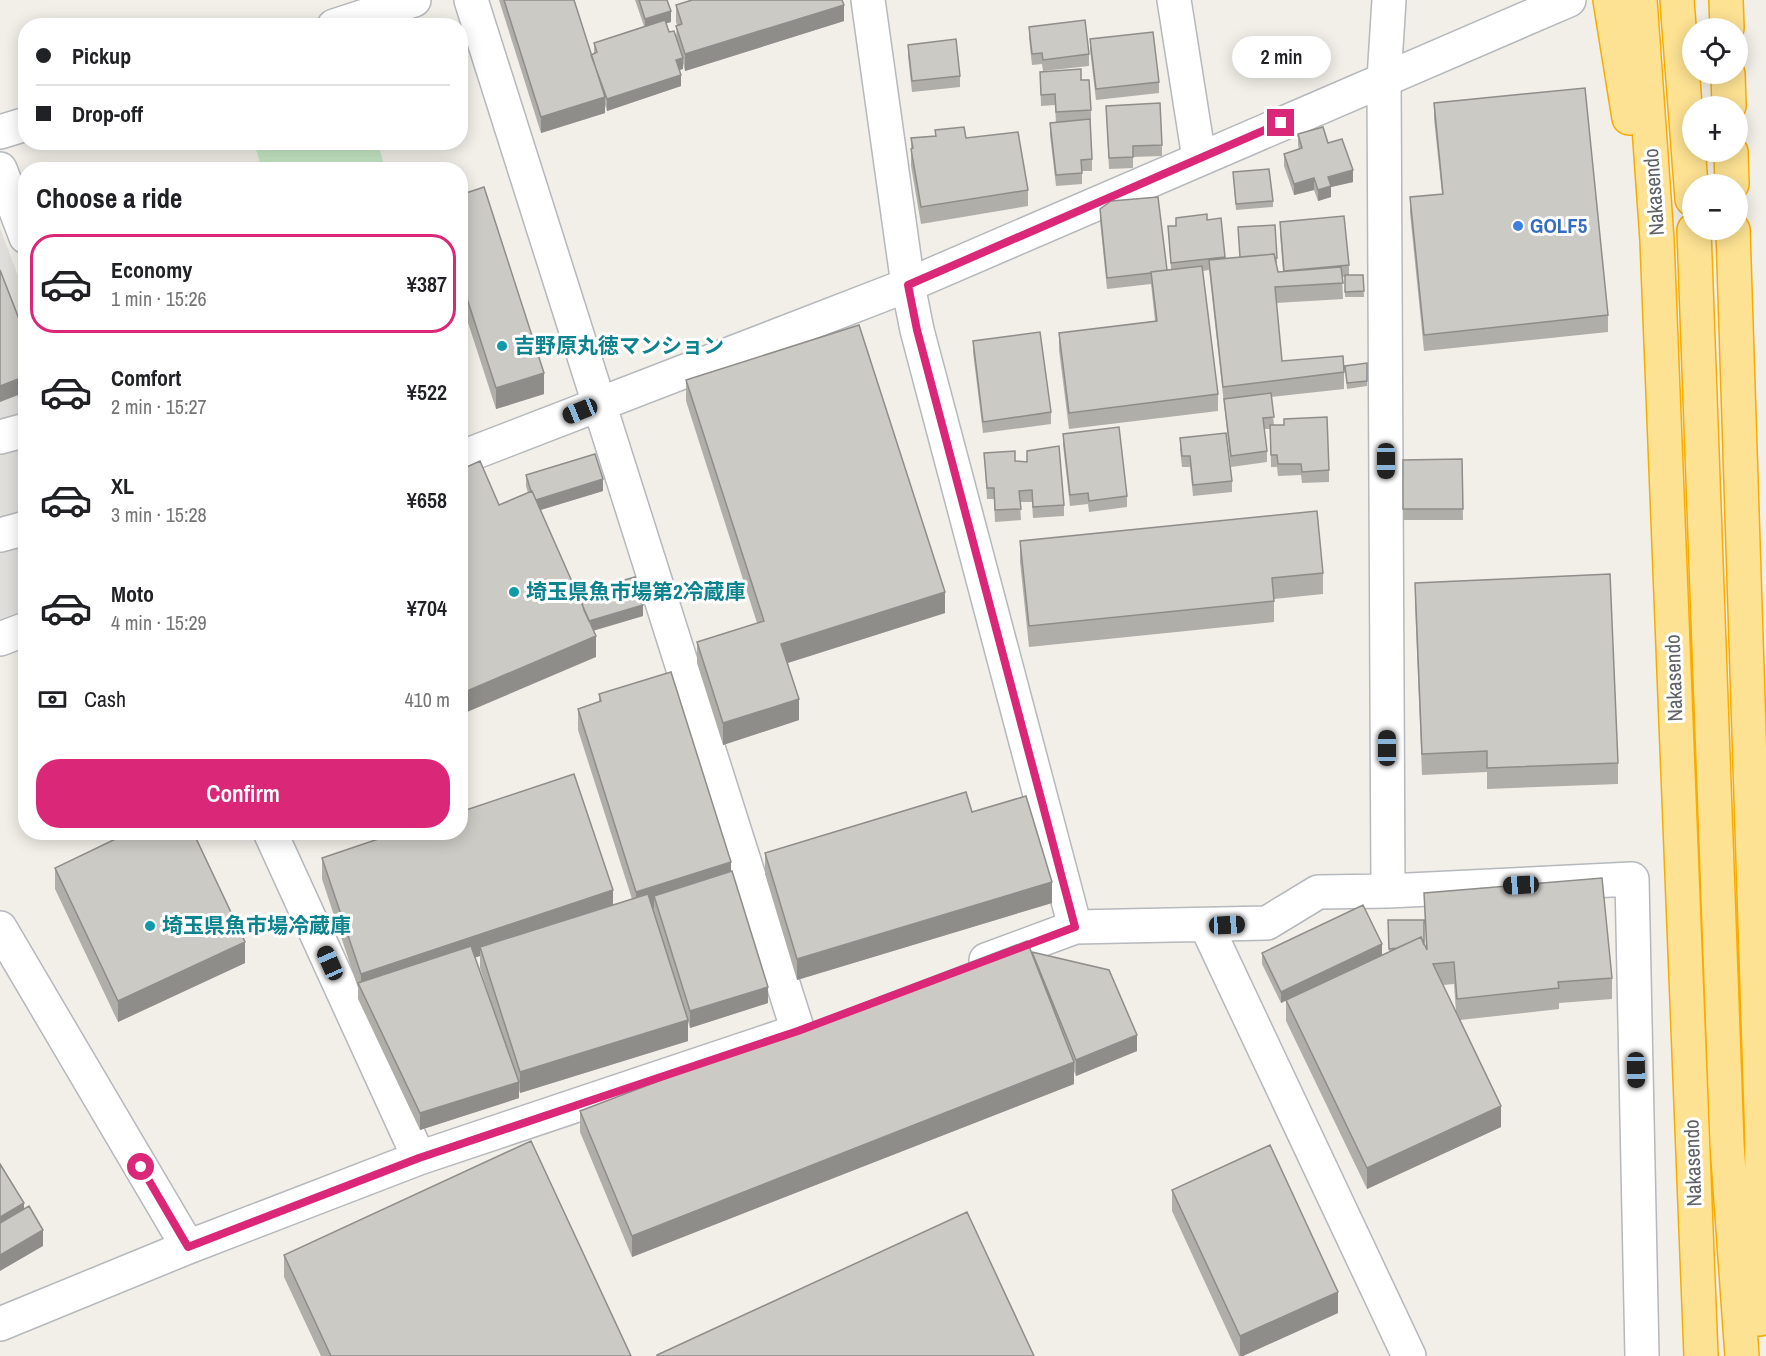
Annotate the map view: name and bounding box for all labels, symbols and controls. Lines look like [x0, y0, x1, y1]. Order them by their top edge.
map controls [1682, 18, 1748, 240]
button: locate [1682, 18, 1748, 84]
callout: 2 min [1232, 36, 1330, 78]
text: Pickup [72, 41, 131, 71]
text: 2 min [1260, 43, 1303, 70]
button: + [1682, 96, 1748, 162]
text: Drop-off [72, 99, 143, 129]
route end [1267, 109, 1294, 136]
street label: Nakasendo [1636, 148, 1671, 236]
button: − [1682, 174, 1748, 240]
text: Choose a ride [36, 180, 182, 216]
place label: GOLF5 [1530, 211, 1588, 240]
marker: GOLF5 [1511, 219, 1525, 233]
text: Economy [111, 255, 192, 285]
icon: car [39, 257, 93, 311]
text: ¥387 [407, 269, 447, 299]
text: 1 min · 15:26 [111, 285, 207, 312]
place label: 吉野原丸徳マンション [514, 331, 724, 360]
marker: 吉野原丸徳マンション [495, 339, 509, 353]
text: Comfort [111, 363, 181, 393]
icon: car [39, 365, 93, 419]
text: ¥522 [407, 377, 447, 407]
text: 2 min · 15:27 [111, 393, 207, 420]
car [560, 396, 600, 426]
car [1377, 443, 1395, 479]
text: XL [111, 471, 134, 501]
icon: car [39, 473, 93, 527]
text: ¥658 [407, 485, 447, 515]
text: 3 min · 15:28 [111, 501, 207, 528]
place label: 埼玉県魚市場第2冷蔵庫 [526, 577, 746, 606]
text: Moto [111, 579, 154, 609]
icon: car [39, 581, 93, 635]
marker: 埼玉県魚市場第2冷蔵庫 [507, 585, 521, 599]
text: ¥704 [407, 593, 447, 623]
text: 4 min · 15:29 [111, 609, 207, 636]
street label: Nakasendo [1657, 634, 1690, 722]
icon: cash [36, 683, 69, 716]
text: Cash [84, 684, 126, 714]
text: 410 m [404, 686, 450, 713]
car [1378, 730, 1396, 766]
button: Confirm [36, 759, 450, 828]
car [1503, 875, 1539, 895]
place label: 埼玉県魚市場冷蔵庫 [162, 911, 351, 940]
car [1209, 915, 1245, 935]
marker: 埼玉県魚市場冷蔵庫 [143, 919, 157, 933]
car [314, 943, 346, 983]
car [1627, 1052, 1645, 1088]
street label: Nakasendo [1676, 1119, 1709, 1207]
route start [127, 1153, 154, 1180]

